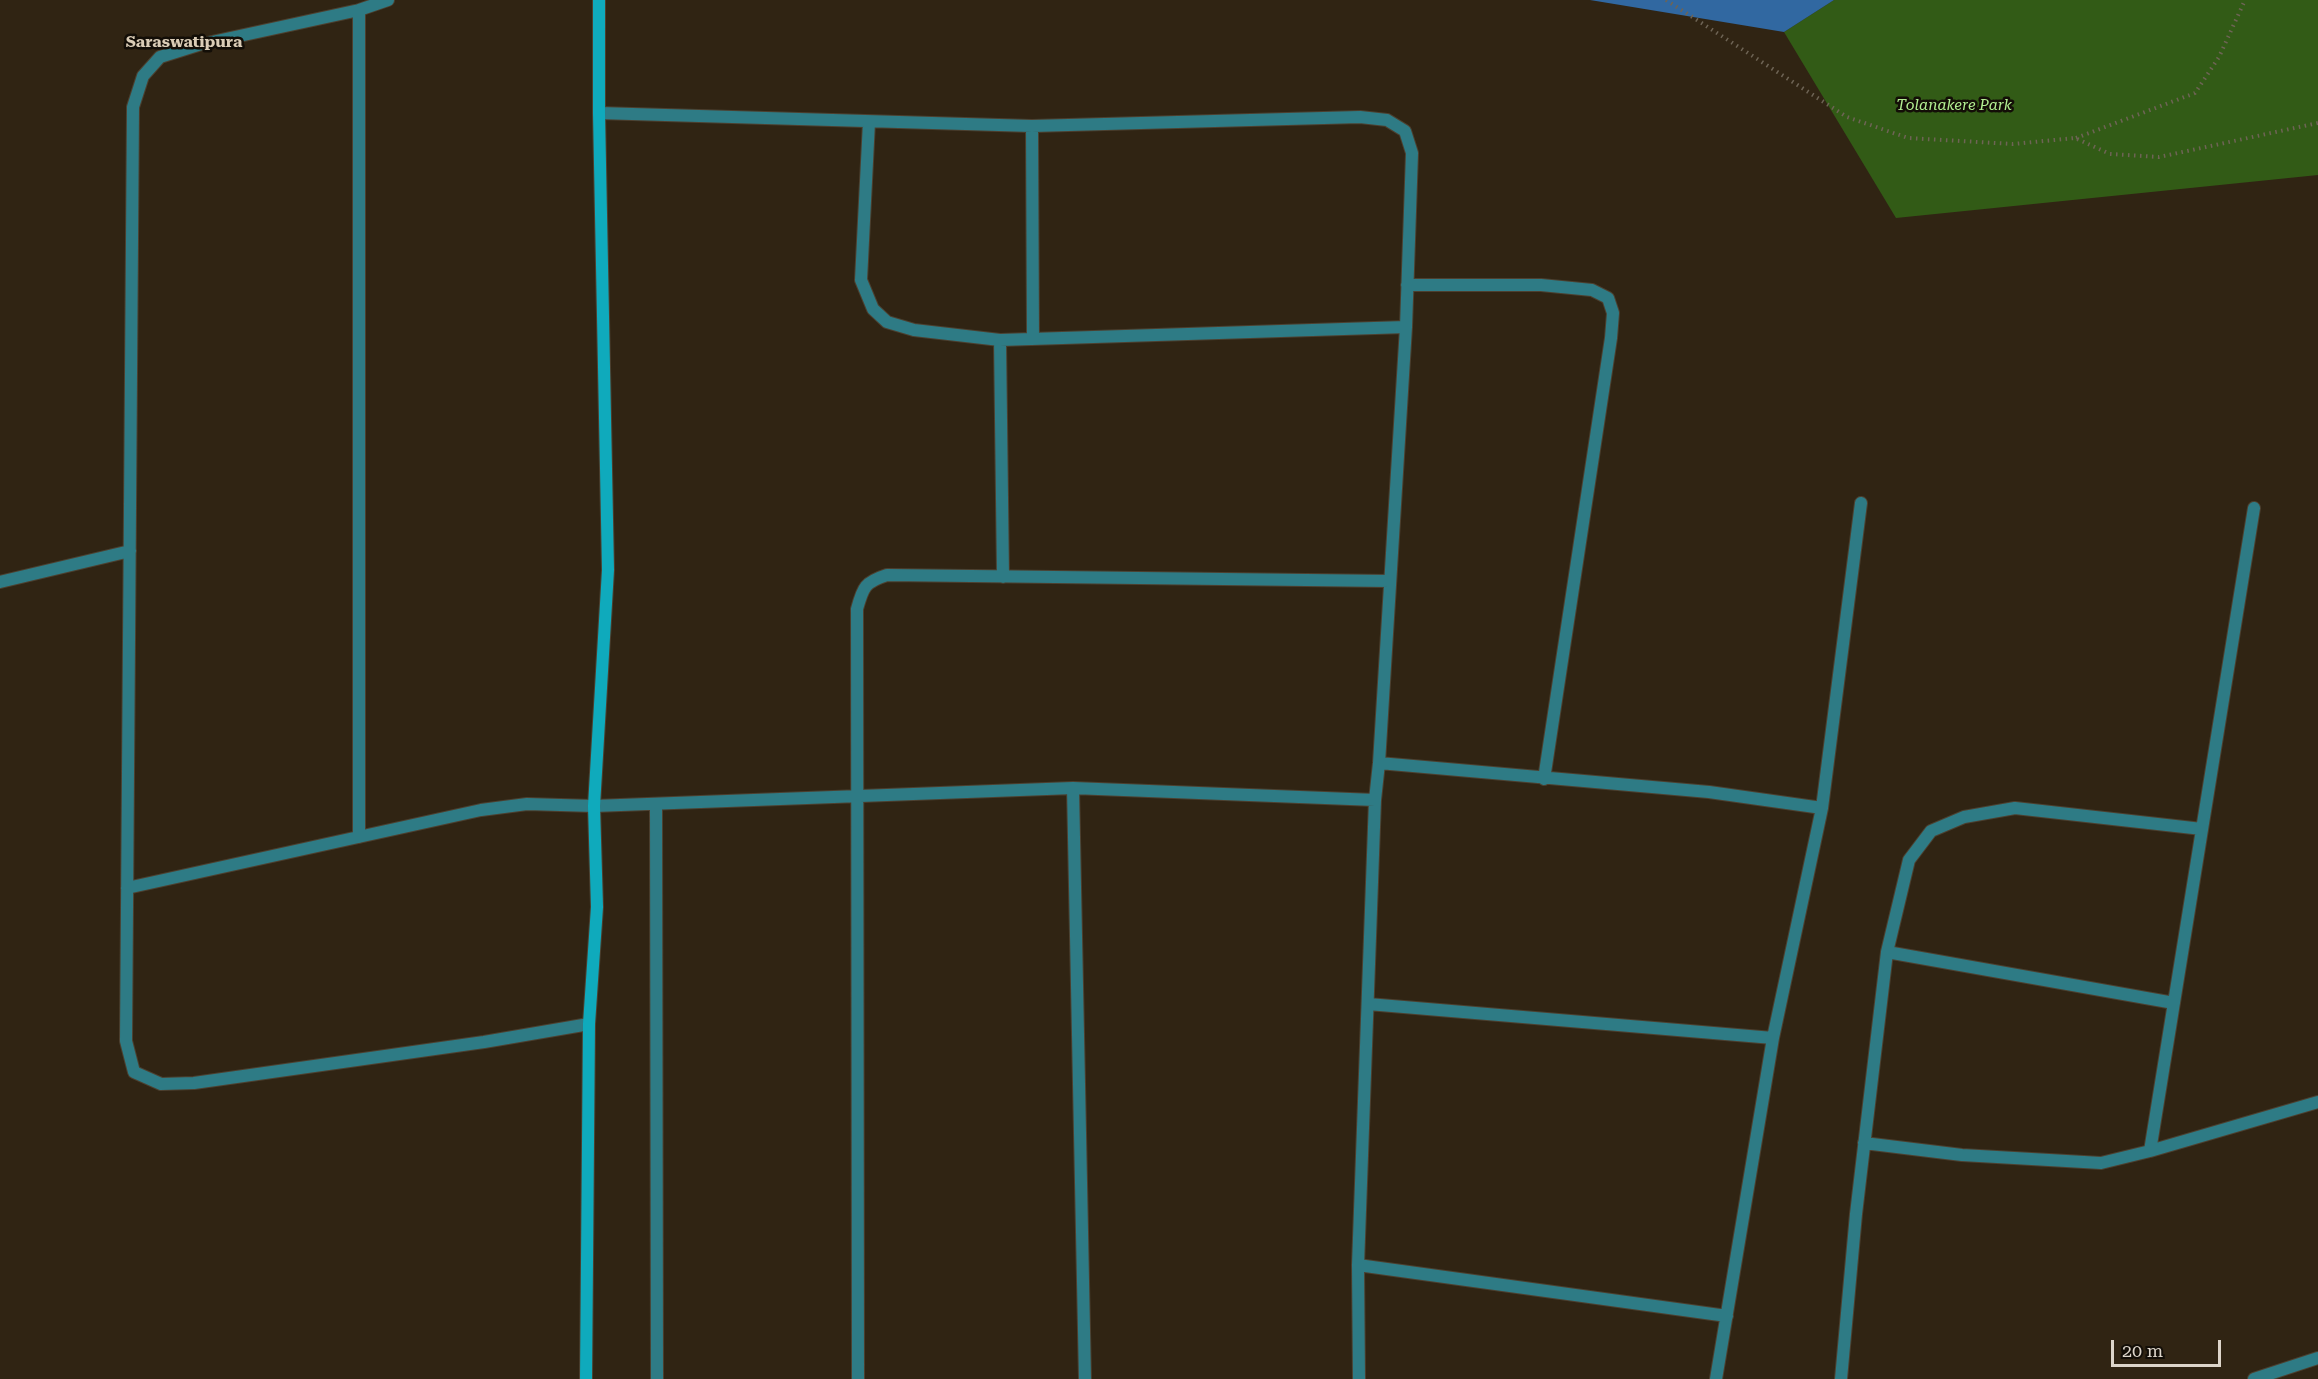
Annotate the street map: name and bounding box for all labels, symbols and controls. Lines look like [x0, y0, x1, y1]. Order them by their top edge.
district label: Saraswatipura [126, 32, 242, 52]
park label: Tolanakere Park [1896, 97, 2012, 115]
scale bar [2114, 1328, 2224, 1366]
text: 20 m [2122, 1340, 2163, 1361]

